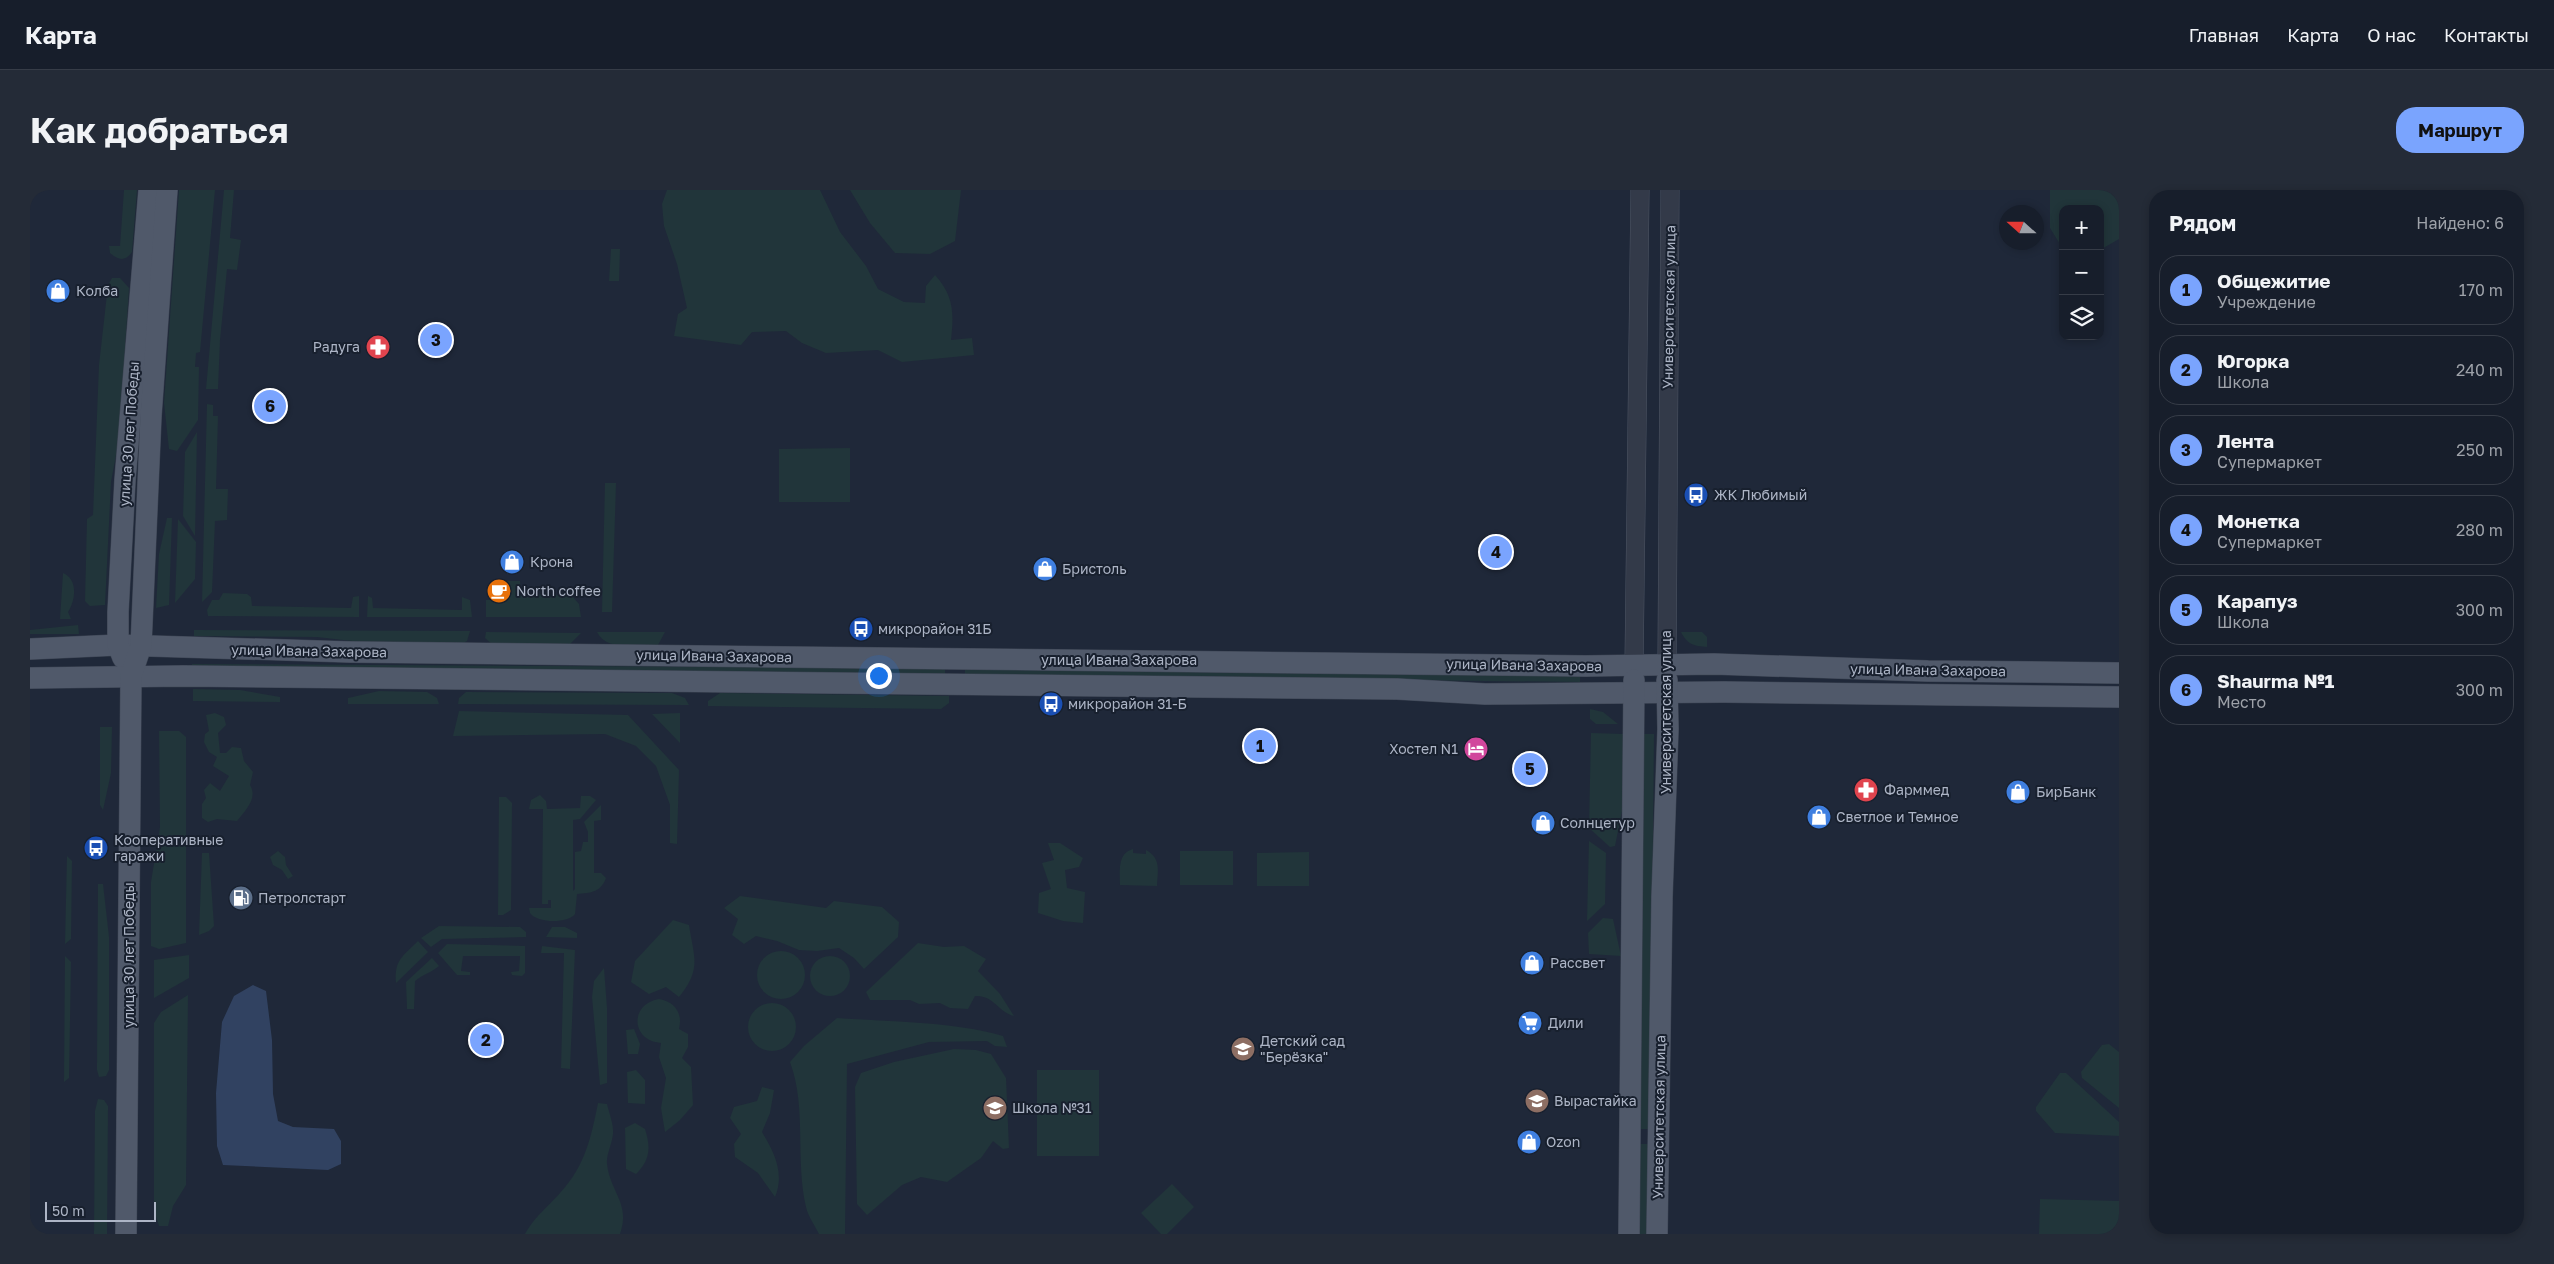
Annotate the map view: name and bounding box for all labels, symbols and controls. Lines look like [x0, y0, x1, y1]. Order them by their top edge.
text: Карта [25, 20, 97, 49]
text: Главная [2189, 24, 2259, 46]
text: Карта [2287, 24, 2339, 46]
text: О нас [2367, 24, 2416, 46]
text: Контакты [2444, 24, 2529, 46]
button: Маршрут [2396, 107, 2524, 153]
text: Как добраться [30, 109, 288, 151]
north arrow [1999, 205, 2044, 250]
map controls [2059, 205, 2104, 340]
button: + [2059, 205, 2104, 250]
text: Рядом [2169, 210, 2236, 236]
text: Найдено: 6 [2416, 213, 2504, 233]
street label: Университетская улица [1659, 225, 1678, 389]
button: − [2059, 250, 2104, 295]
text: Общежитие [2217, 269, 2330, 292]
shop icon: Колба [45, 278, 71, 304]
text: 1 [2182, 280, 2190, 300]
text: 170 m [2459, 280, 2503, 300]
place label: Колба [76, 282, 118, 299]
text: Учреждение [2217, 292, 2316, 312]
button: layers [2059, 295, 2104, 340]
pin: 3 [420, 321, 452, 359]
pharmacy icon: Радуга [365, 334, 391, 360]
place label: Радуга [313, 338, 360, 355]
text: Югорка [2217, 349, 2289, 372]
text: 2 [2181, 360, 2191, 380]
text: 240 m [2456, 360, 2503, 380]
street label: улица 30 лет Победы [115, 361, 142, 507]
text: Школа [2217, 372, 2269, 392]
pin: 6 [254, 387, 286, 425]
text: Лента [2217, 429, 2274, 452]
text: 3 [2181, 440, 2191, 460]
text: 250 m [2456, 440, 2503, 460]
text: Супермаркет [2217, 452, 2322, 472]
bus stop icon: ЖК Любимый [1683, 482, 1709, 508]
place label: ЖК Любимый [1714, 486, 1807, 503]
text: Монетка [2217, 509, 2300, 532]
text: 4 [2181, 520, 2191, 540]
text: 280 m [2456, 520, 2503, 540]
text: Супермаркет [2217, 532, 2322, 552]
pin: 4 [1480, 533, 1512, 571]
shop icon: Крона [499, 549, 525, 575]
place label: Крона [530, 553, 573, 570]
shop icon: Бристоль [1032, 556, 1058, 582]
place label: Бристоль [1062, 560, 1127, 577]
cafe icon: North coffee [486, 578, 512, 604]
place label: North coffee [516, 582, 601, 599]
text: Карапуз [2217, 589, 2297, 612]
text: 5 [2181, 600, 2191, 620]
text: 300 m [2456, 600, 2503, 620]
text: Школа [2217, 612, 2269, 632]
bus stop icon: микрорайон 31Б [848, 616, 874, 642]
place label: микрорайон 31Б [878, 620, 991, 637]
street label: Университетская улица [1657, 630, 1674, 794]
street label: улица Ивана Захарова [231, 641, 387, 660]
street label: улица Ивана Захарова [636, 646, 792, 665]
street label: улица Ивана Захарова [1041, 651, 1197, 668]
street label: улица Ивана Захарова [1446, 655, 1602, 674]
street label: улица Ивана Захарова [1850, 660, 2006, 679]
your location [866, 663, 892, 689]
text: Shaurma №1 [2217, 669, 2334, 692]
text: 6 [2181, 680, 2191, 700]
text: 300 m [2456, 680, 2503, 700]
bus stop icon: микрорайон 31-Б [1038, 691, 1064, 717]
text: Место [2217, 692, 2266, 712]
place label: микрорайон 31-Б [1068, 695, 1187, 712]
pin: 1 [1244, 727, 1276, 765]
hotel icon: Хостел N1 [1463, 736, 1489, 762]
place label: Хостел N1 [1389, 740, 1458, 757]
pin: 5 [1514, 750, 1546, 788]
pharmacy icon: Фарммед [1853, 777, 1879, 803]
shop icon: БирБанк [2005, 779, 2031, 805]
place label: Фарммед [1884, 781, 1950, 798]
place label: БирБанк [2036, 783, 2096, 800]
shop icon: Светлое и Темное [1806, 804, 1832, 830]
place label: Светлое и Темное [1836, 808, 1959, 825]
shop icon: Солнцетур [1530, 810, 1556, 836]
place label: Солнцетур [1560, 814, 1635, 831]
place label: Кооперативные гаражи [114, 831, 223, 864]
bus stop icon: Кооперативные гаражи [83, 835, 109, 861]
street label: улица 30 лет Победы [120, 882, 137, 1028]
fuel station icon: Петролстарт [228, 885, 254, 911]
place label: Петролстарт [258, 889, 346, 906]
shop icon: Рассвет [1519, 950, 1545, 976]
place label: Рассвет [1550, 954, 1605, 971]
supermarket icon: Дили [1517, 1010, 1543, 1036]
place label: Дили [1548, 1014, 1584, 1031]
pin: 2 [470, 1021, 502, 1059]
place label: Детский сад "Берёзка" [1260, 1032, 1346, 1065]
street label: Университетская улица [1649, 1035, 1668, 1199]
school or university icon: Детский сад "Берёзка" [1230, 1036, 1256, 1062]
school or university icon: Вырастайка [1524, 1088, 1550, 1114]
place label: Вырастайка [1554, 1092, 1637, 1109]
school or university icon: Школа №31 [982, 1095, 1008, 1121]
place label: Школа №31 [1012, 1099, 1092, 1116]
shop icon: Ozon [1516, 1129, 1542, 1155]
place label: Ozon [1546, 1133, 1580, 1150]
scale bar [45, 1199, 156, 1222]
text: 50 m [52, 1202, 85, 1219]

